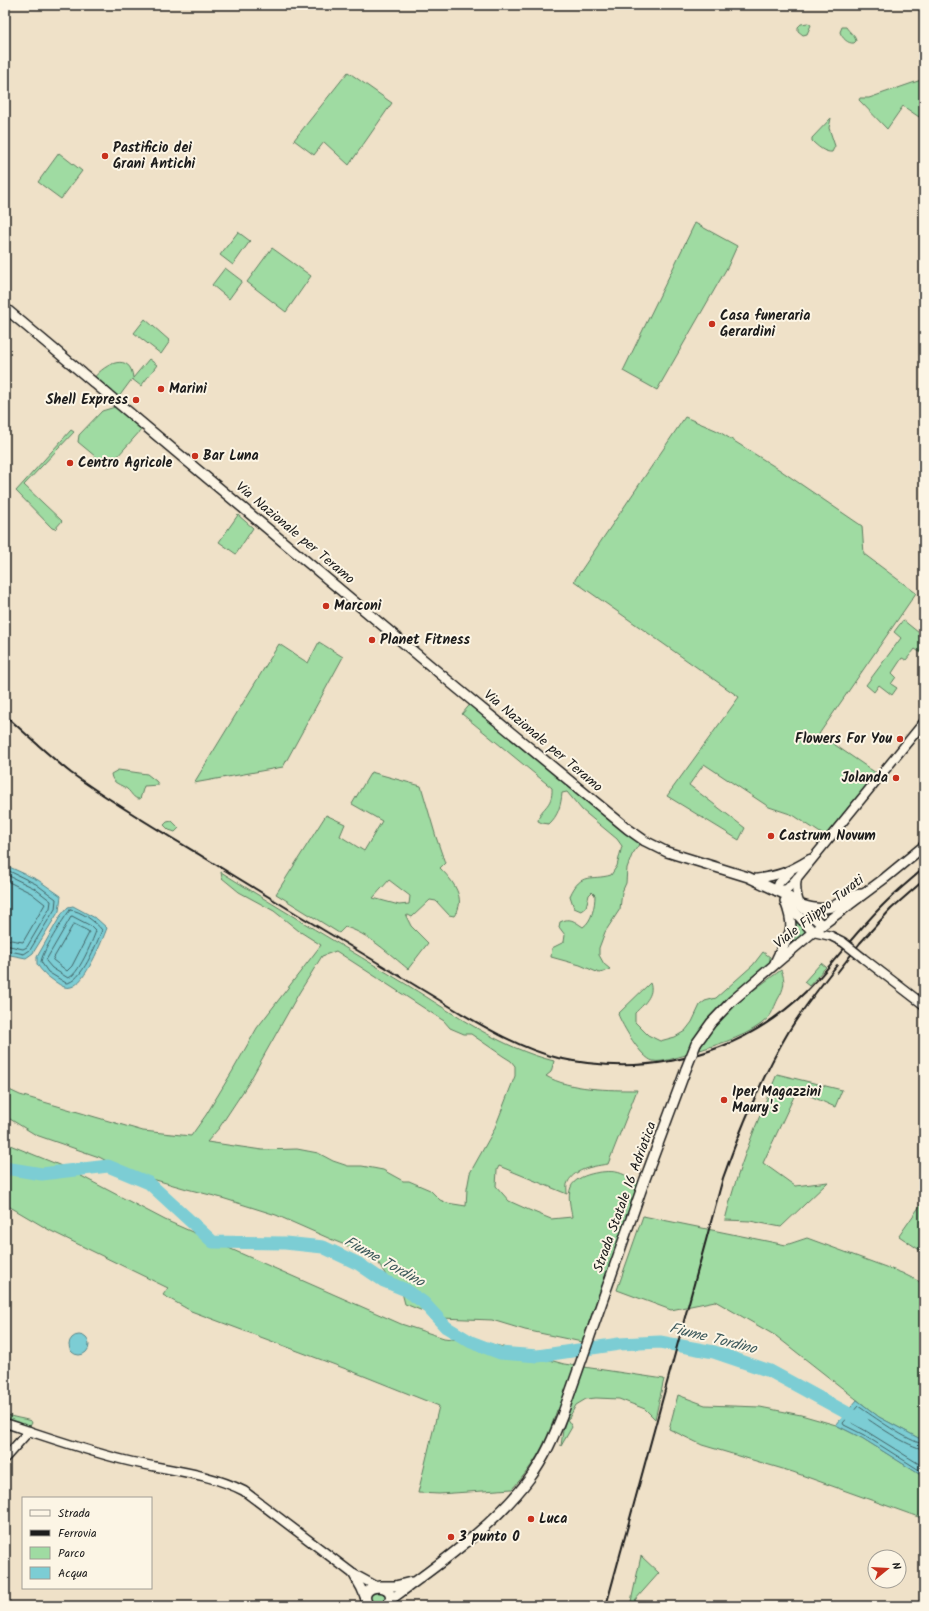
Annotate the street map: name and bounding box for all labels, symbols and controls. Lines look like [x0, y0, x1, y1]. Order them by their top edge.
place label: Pastificio dei Grani Antichi [113, 137, 196, 175]
marker: Pastificio dei Grani Antichi [100, 151, 110, 161]
place label: Casa funeraria Gerardini [720, 305, 810, 343]
marker: Casa funeraria Gerardini [707, 319, 717, 329]
place label: Marini [169, 378, 207, 400]
marker: Marini [156, 384, 166, 394]
place label: Shell Express [46, 389, 128, 411]
marker: Shell Express [131, 395, 141, 405]
place label: Bar Luna [203, 445, 259, 467]
marker: Bar Luna [190, 451, 200, 461]
place label: Centro Agricole [78, 452, 173, 474]
marker: Centro Agricole [65, 458, 75, 468]
street label: Via Nazionale per Teramo [230, 476, 360, 590]
place label: Marconi [334, 595, 382, 617]
marker: Marconi [321, 601, 331, 611]
place label: Planet Fitness [380, 629, 471, 651]
marker: Planet Fitness [367, 635, 377, 645]
street label: Via Nazionale per Teramo [478, 684, 608, 798]
place label: Flowers For You [795, 728, 892, 750]
marker: Flowers For You [895, 734, 905, 744]
place label: Jolanda [842, 767, 888, 789]
marker: Jolanda [891, 773, 901, 783]
place label: Castrum Novum [779, 825, 876, 847]
marker: Castrum Novum [766, 831, 776, 841]
street label: Viale Filippo Turati [769, 869, 869, 954]
place label: Iper Magazzini Maury's [732, 1081, 822, 1119]
marker: Iper Magazzini Maury's [719, 1095, 729, 1105]
street label: Strada Statale 16 Adriatica [587, 1118, 663, 1276]
water label: Fiume Tordino [339, 1230, 430, 1295]
water label: Fiume Tordino [667, 1317, 760, 1362]
legend [22, 1497, 152, 1589]
text: Strada [58, 1504, 91, 1523]
place label: Luca [539, 1508, 567, 1530]
marker: Luca [526, 1514, 536, 1524]
text: Ferrovia [58, 1524, 97, 1543]
place label: 3 punto 0 [458, 1526, 520, 1548]
marker: 3 punto 0 [446, 1532, 456, 1542]
text: Parco [58, 1544, 85, 1563]
north arrow [867, 1549, 907, 1589]
text: N [886, 1560, 905, 1572]
text: Acqua [58, 1564, 88, 1583]

